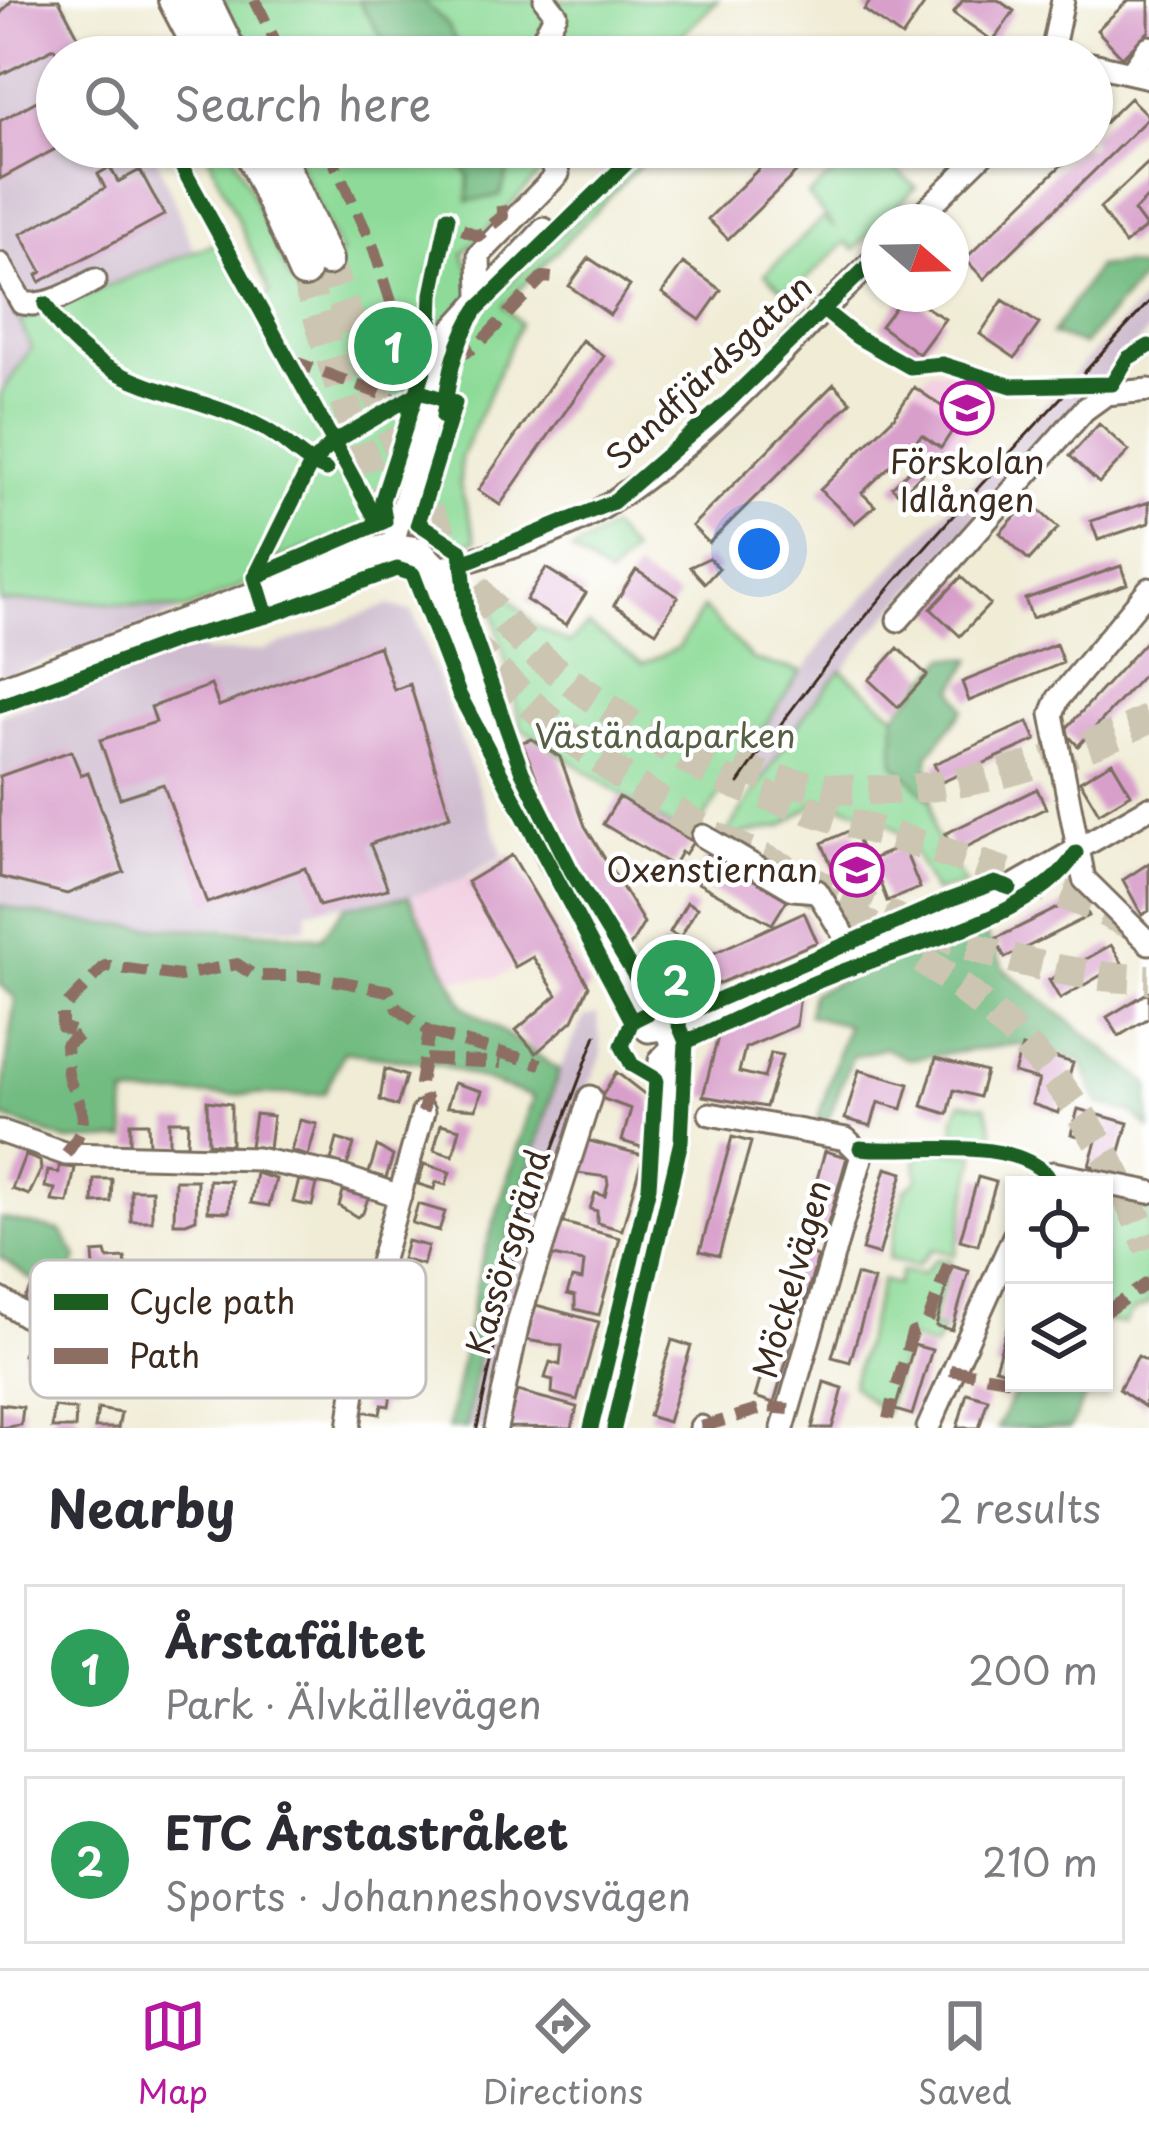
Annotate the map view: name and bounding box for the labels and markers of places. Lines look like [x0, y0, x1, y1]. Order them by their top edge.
pin: 1 [354, 301, 432, 391]
school or university icon: Förskolan Idlången [939, 380, 995, 436]
place label: Förskolan Idlången [889, 435, 1045, 523]
school or university icon: Oxenstiernan [829, 842, 885, 898]
place label: Oxenstiernan [606, 843, 818, 893]
pin: 2 [637, 934, 715, 1024]

